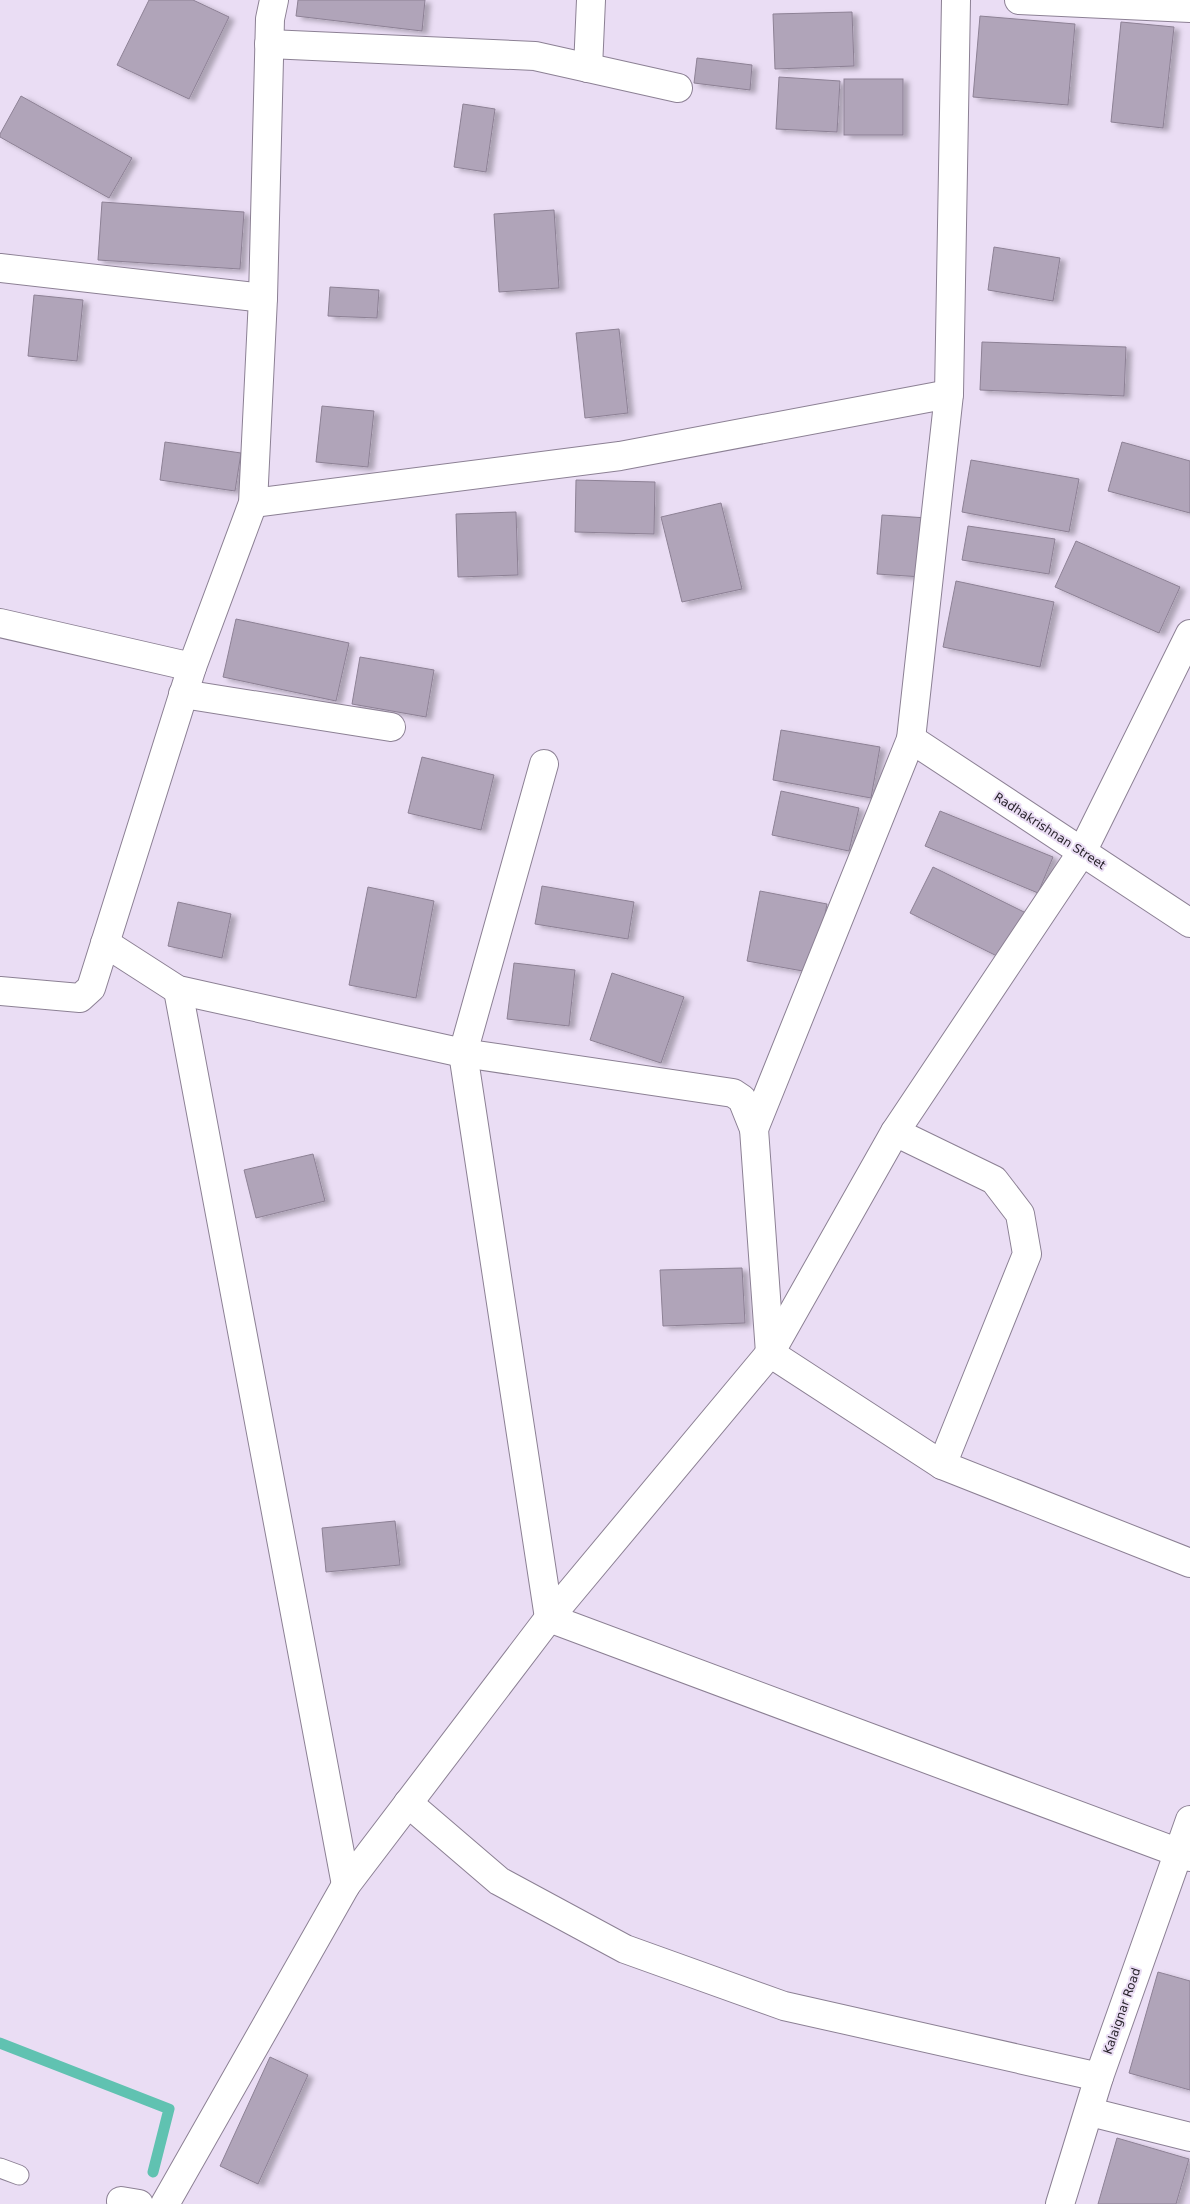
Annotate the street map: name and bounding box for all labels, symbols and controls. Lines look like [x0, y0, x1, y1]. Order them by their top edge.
street label: Radhakrishnan Street [992, 790, 1109, 872]
street label: Kalaignar Road [1101, 1966, 1143, 2056]

